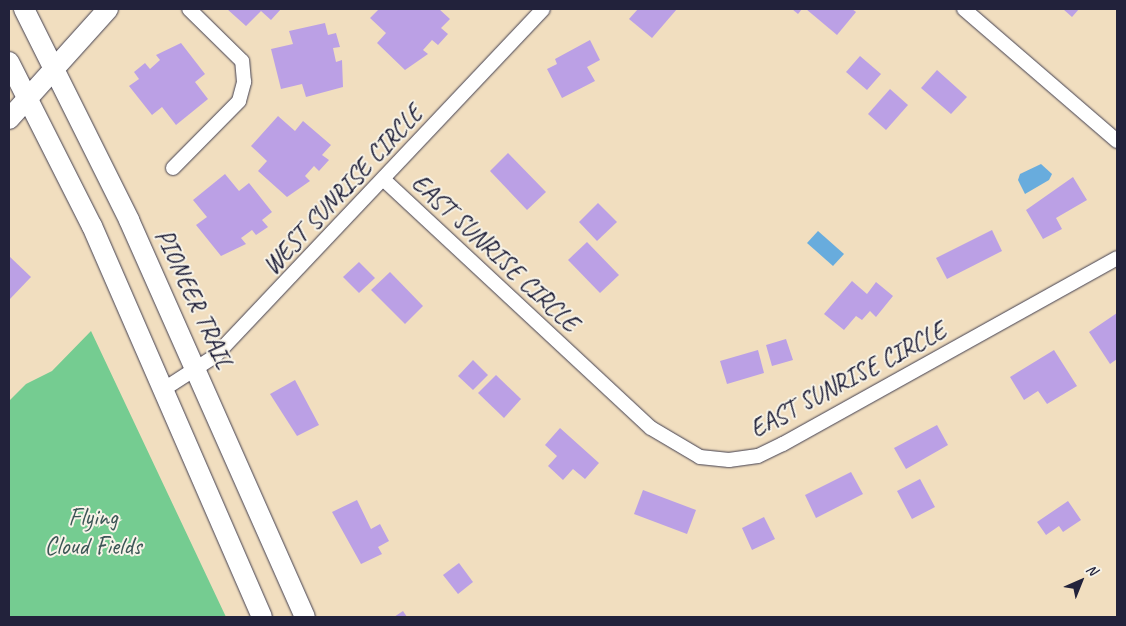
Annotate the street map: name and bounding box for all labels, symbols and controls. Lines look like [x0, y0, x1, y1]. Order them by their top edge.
street label: WEST SUNRISE CIRCLE [257, 99, 429, 281]
street label: EAST SUNRISE CIRCLE [406, 168, 584, 338]
street label: PIONEER TRAIL [149, 225, 239, 373]
street label: EAST SUNRISE CIRCLE [745, 316, 951, 444]
park label: Flying Cloud Fields [44, 503, 142, 562]
north arrow [1056, 556, 1106, 606]
text: N [1083, 561, 1101, 579]

